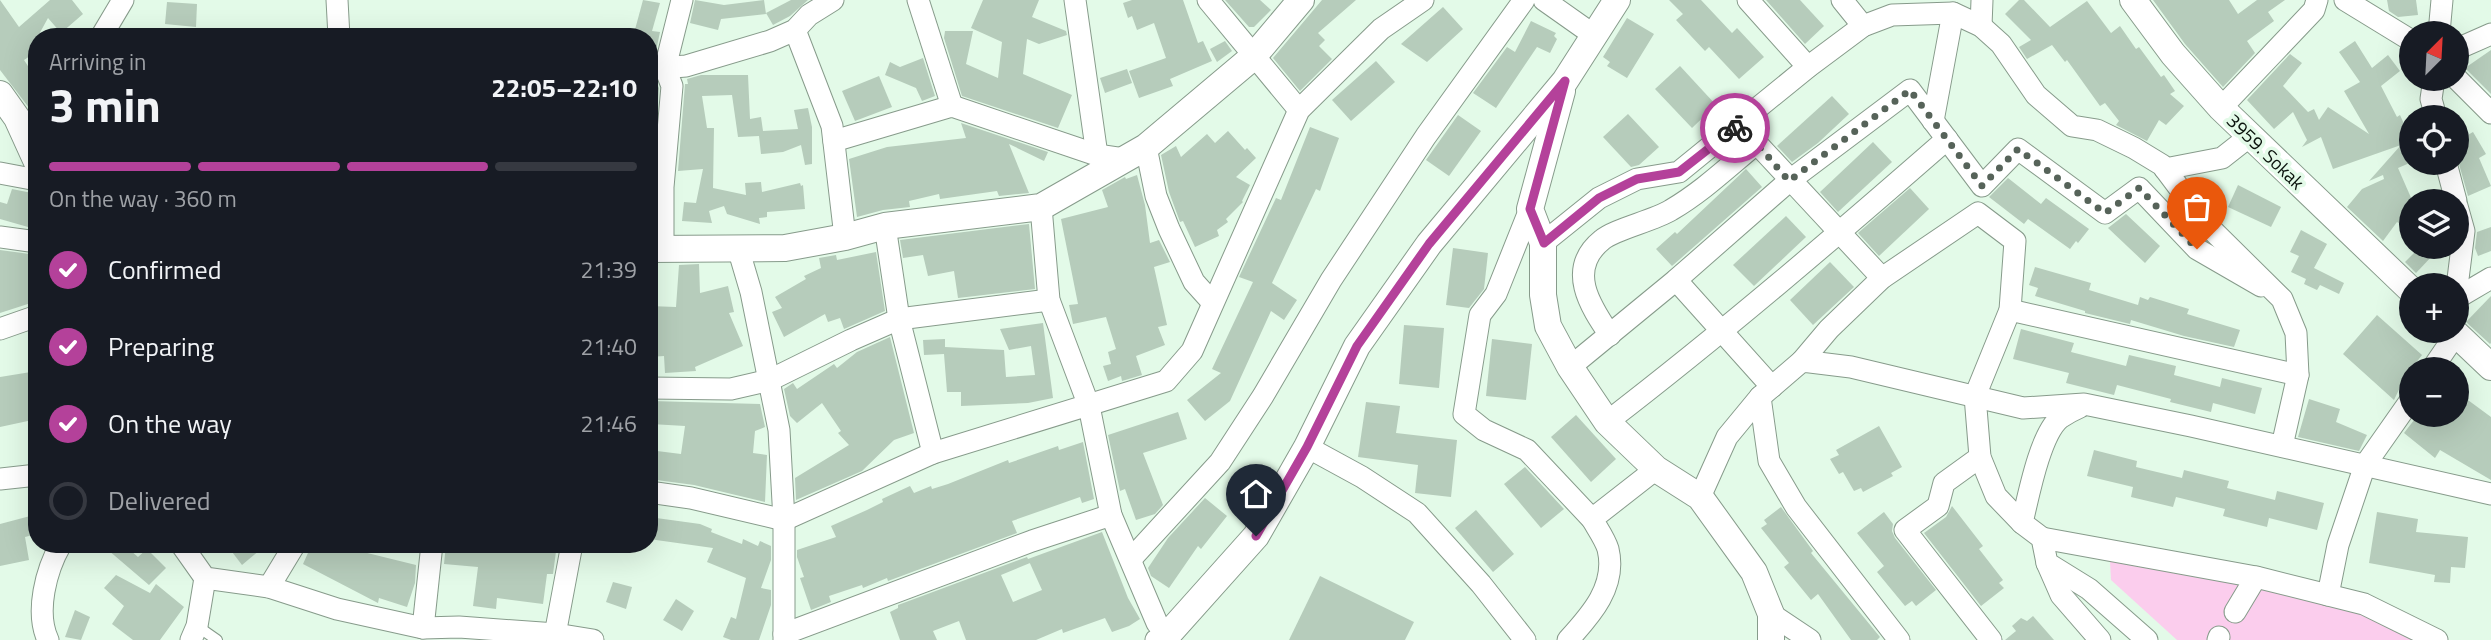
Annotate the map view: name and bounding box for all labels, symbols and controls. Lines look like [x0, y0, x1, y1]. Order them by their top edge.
north arrow [2399, 21, 2469, 91]
map controls [2399, 21, 2469, 427]
text: Arriving in [49, 44, 146, 79]
text: 22:05–22:10 [491, 68, 637, 107]
text: 3 min [49, 70, 161, 140]
courier [1700, 93, 1770, 163]
button: locate [2399, 105, 2469, 175]
street label: 3959. Sokak [2220, 106, 2312, 196]
icon: bike [1716, 109, 1754, 147]
pin [2167, 177, 2227, 249]
text: On the way · 360 m [49, 181, 237, 216]
icon: bag [2178, 188, 2216, 226]
button: layers [2399, 189, 2469, 259]
text: Confirmed [108, 250, 222, 289]
icon: check [49, 251, 87, 289]
text: 21:39 [580, 252, 637, 287]
button: + [2399, 273, 2469, 343]
text: Preparing [108, 327, 214, 366]
icon: check [49, 328, 87, 366]
text: 21:40 [580, 329, 637, 364]
button: − [2399, 357, 2469, 427]
text: On the way [108, 404, 232, 443]
icon: check [49, 405, 87, 443]
text: 21:46 [580, 406, 637, 441]
pin [1226, 464, 1286, 536]
icon: home [1237, 475, 1275, 513]
text: Delivered [108, 481, 211, 520]

